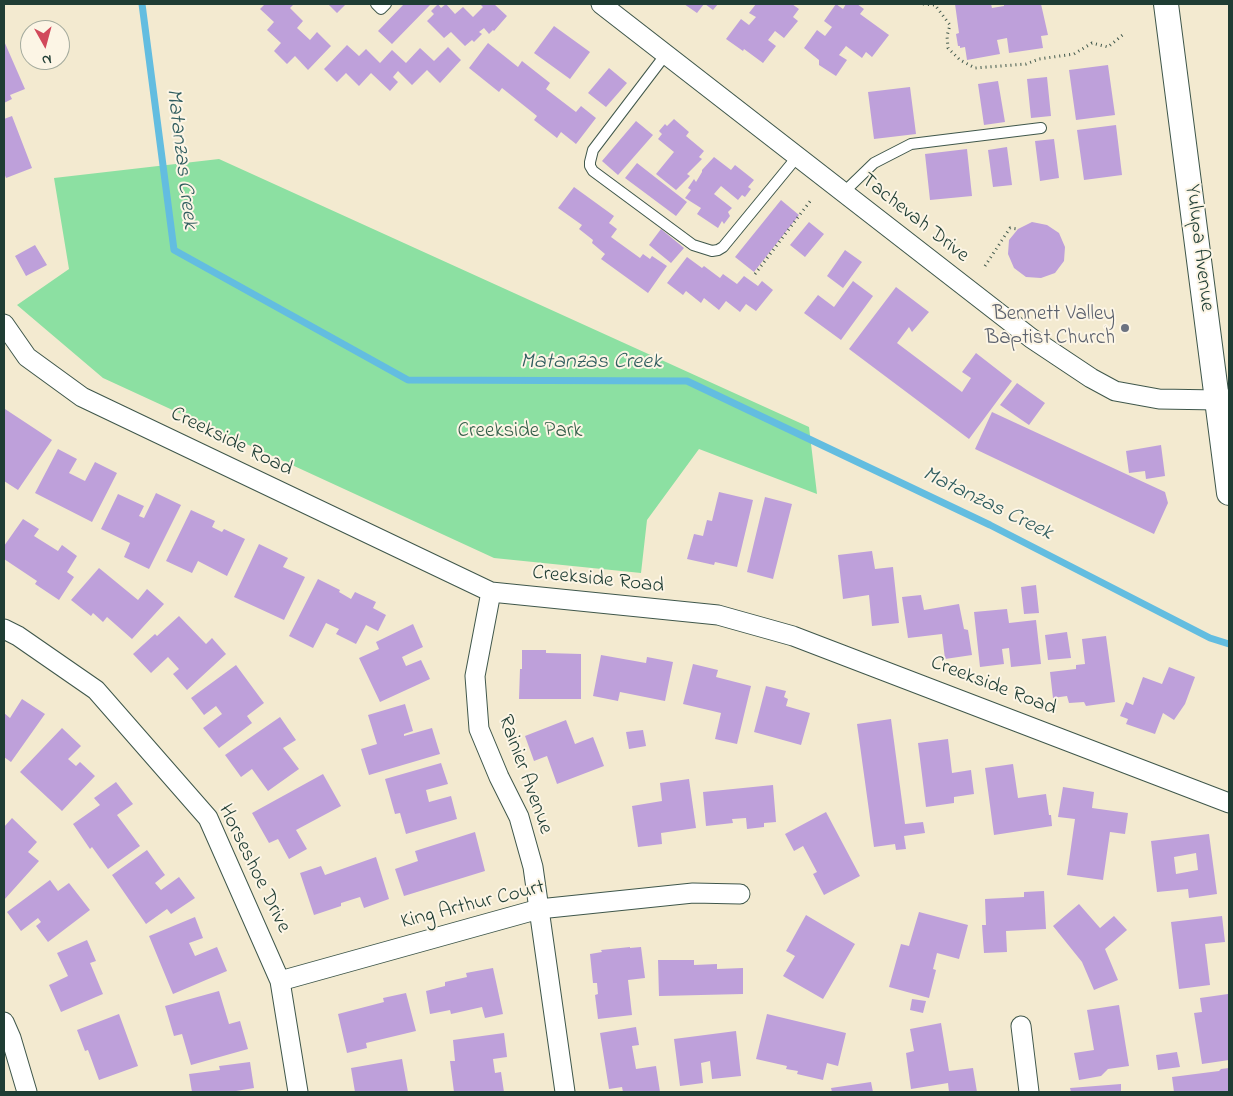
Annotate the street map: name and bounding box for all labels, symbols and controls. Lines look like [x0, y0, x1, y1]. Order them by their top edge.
north arrow [20, 20, 70, 70]
text: N [41, 48, 53, 70]
water label: Matanzas Creek [158, 87, 202, 231]
street label: Tachevah Drive [855, 169, 973, 269]
street label: Yulupa Avenue [1178, 183, 1218, 313]
place label: Bennett Valley Baptist Church [985, 303, 1115, 353]
marker: Bennett Valley Baptist Church [1119, 322, 1131, 334]
water label: Matanzas Creek [520, 350, 662, 376]
street label: Creekside Road [166, 403, 296, 483]
park label: Creekside Park [458, 420, 582, 446]
water label: Matanzas Creek [918, 462, 1056, 548]
street label: Creekside Road [531, 562, 665, 600]
street label: Creekside Road [927, 651, 1059, 723]
street label: Rainier Avenue [491, 712, 557, 838]
street label: Horseshoe Drive [211, 801, 295, 937]
street label: King Arthur Court [399, 876, 547, 936]

